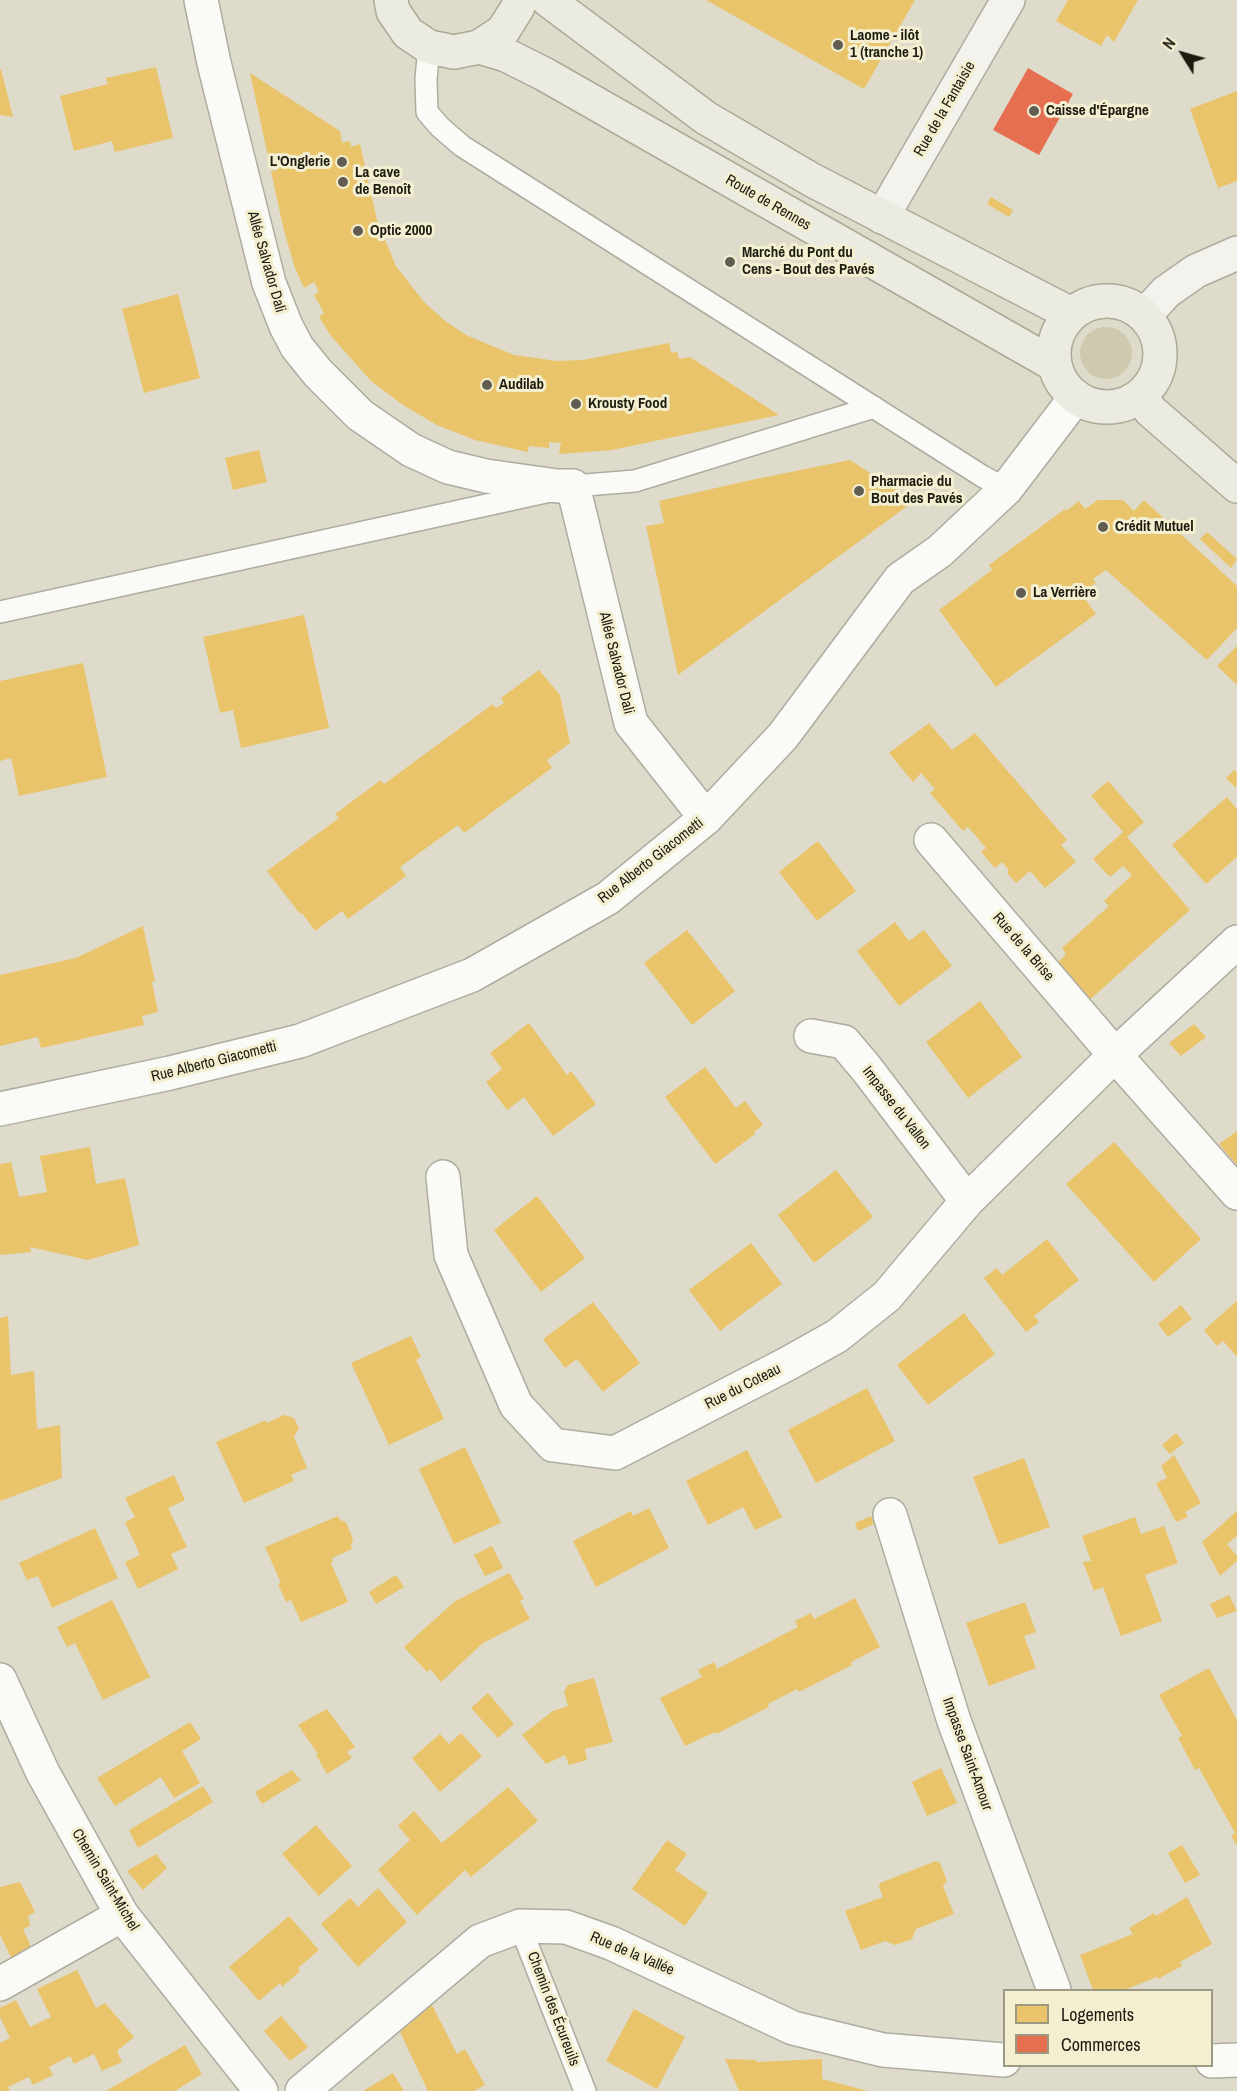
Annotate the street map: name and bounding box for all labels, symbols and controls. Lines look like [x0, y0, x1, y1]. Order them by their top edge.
north arrow [1153, 24, 1213, 84]
place label: Laome - ilôt 1 (tranche 1) [850, 27, 923, 62]
text: N [1157, 33, 1180, 54]
marker: Laome - ilôt 1 (tranche 1) [831, 38, 845, 52]
street label: Rue de la Fantaisie [911, 58, 979, 160]
place label: Caisse d'Épargne [1046, 102, 1149, 120]
marker: Caisse d'Épargne [1027, 104, 1041, 118]
place label: L'Onglerie [270, 153, 330, 171]
marker: L'Onglerie [335, 155, 349, 169]
place label: La cave de Benoît [355, 164, 411, 199]
street label: Route de Rennes [722, 171, 814, 235]
marker: La cave de Benoît [336, 175, 350, 189]
street label: Allée Salvador Dali [243, 209, 289, 315]
place label: Optic 2000 [370, 222, 432, 240]
marker: Optic 2000 [351, 224, 365, 238]
place label: Marché du Pont du Cens - Bout des Pavés [742, 244, 875, 279]
marker: Marché du Pont du Cens - Bout des Pavés [723, 255, 737, 269]
place label: Audilab [499, 376, 544, 394]
marker: Audilab [480, 378, 494, 392]
place label: Krousty Food [588, 395, 667, 413]
marker: Krousty Food [569, 397, 583, 411]
place label: Pharmacie du Bout des Pavés [871, 473, 963, 508]
marker: Pharmacie du Bout des Pavés [852, 484, 866, 498]
place label: Crédit Mutuel [1115, 518, 1194, 536]
marker: Crédit Mutuel [1096, 520, 1110, 534]
place label: La Verrière [1033, 584, 1096, 602]
marker: La Verrière [1014, 586, 1028, 600]
street label: Allée Salvador Dali [595, 610, 637, 716]
street label: Rue Alberto Giacometti [595, 814, 707, 908]
street label: Rue de la Brise [988, 909, 1058, 985]
street label: Rue Alberto Giacometti [149, 1038, 279, 1086]
street label: Impasse du Vallon [858, 1063, 934, 1153]
street label: Rue du Coteau [702, 1360, 784, 1414]
street label: Impasse Saint-Amour [938, 1695, 996, 1813]
street label: Chemin Saint-Michel [68, 1826, 142, 1934]
street label: Rue de la Vallée [587, 1928, 677, 1980]
street label: Chemin des Écureuils [523, 1949, 583, 2069]
legend [1003, 1989, 1213, 2067]
text: Logements [1061, 2002, 1134, 2027]
text: Commerces [1061, 2032, 1141, 2057]

